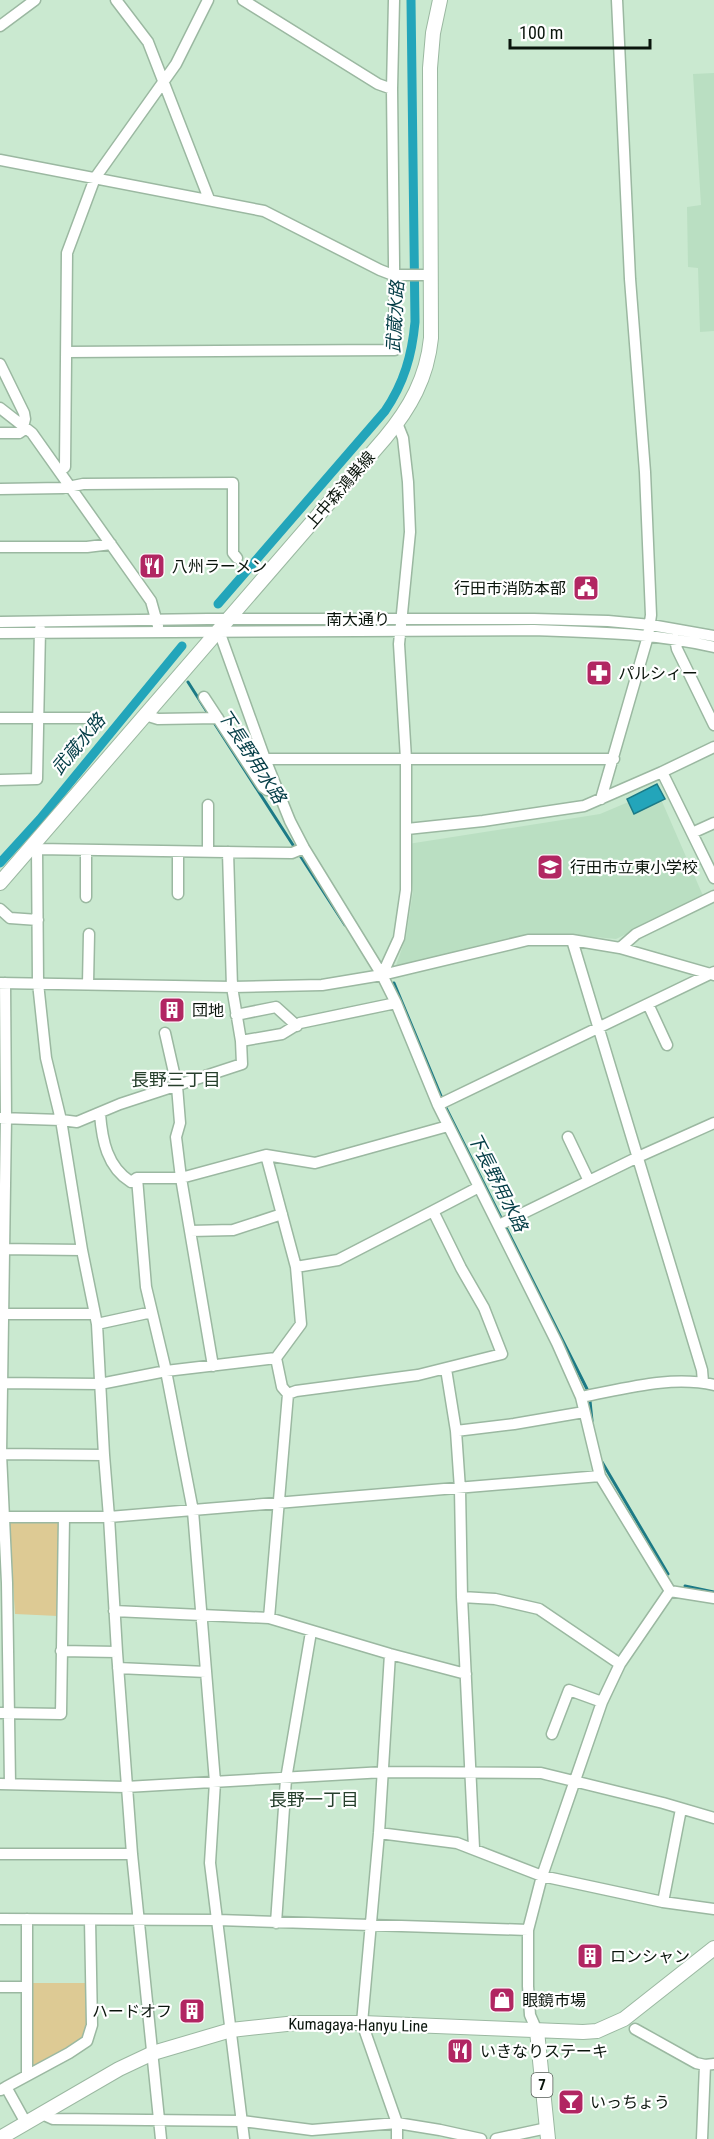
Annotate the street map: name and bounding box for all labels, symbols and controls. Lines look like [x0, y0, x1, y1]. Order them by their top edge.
scale bar [510, 12, 650, 50]
text: 100 m [519, 22, 563, 43]
water label: 武蔵水路 [383, 279, 407, 354]
street label: 上中森鴻巣線 [301, 448, 379, 532]
restaurant icon: 八州ラーメン [137, 551, 167, 581]
place label: 八州ラーメン [172, 557, 267, 576]
public building icon: 行田市消防本部 [571, 573, 601, 603]
place label: 行田市消防本部 [454, 579, 566, 598]
street label: 南大通り [326, 610, 390, 629]
pharmacy icon: パルシィー [584, 658, 614, 688]
place label: パルシィー [618, 664, 698, 683]
water label: 下長野用水路 [214, 705, 291, 809]
water label: 武蔵水路 [47, 708, 110, 778]
school or university icon: 行田市立東小学校 [535, 852, 565, 882]
place label: 行田市立東小学校 [570, 858, 698, 877]
building icon: 団地 [157, 995, 187, 1025]
place label: 団地 [192, 1001, 224, 1020]
district label: 長野三丁目 [131, 1069, 221, 1090]
water label: 下長野用水路 [464, 1129, 533, 1237]
district label: 長野一丁目 [269, 1789, 359, 1810]
building icon: ロンシャン [575, 1941, 605, 1971]
place label: ロンシャン [610, 1947, 690, 1966]
shop icon: 眼鏡市場 [487, 1985, 517, 2015]
place label: 眼鏡市場 [522, 1991, 586, 2010]
building icon: ハードオフ [177, 1996, 207, 2026]
place label: ハードオフ [92, 2002, 172, 2021]
street label: Kumagaya-Hanyu Line [288, 2014, 428, 2036]
restaurant icon: いきなりステーキ [445, 2036, 475, 2066]
place label: いきなりステーキ [480, 2042, 608, 2061]
road number: 7 [532, 2073, 552, 2097]
bar icon: いっちょう [556, 2087, 586, 2117]
place label: いっちょう [590, 2093, 670, 2112]

